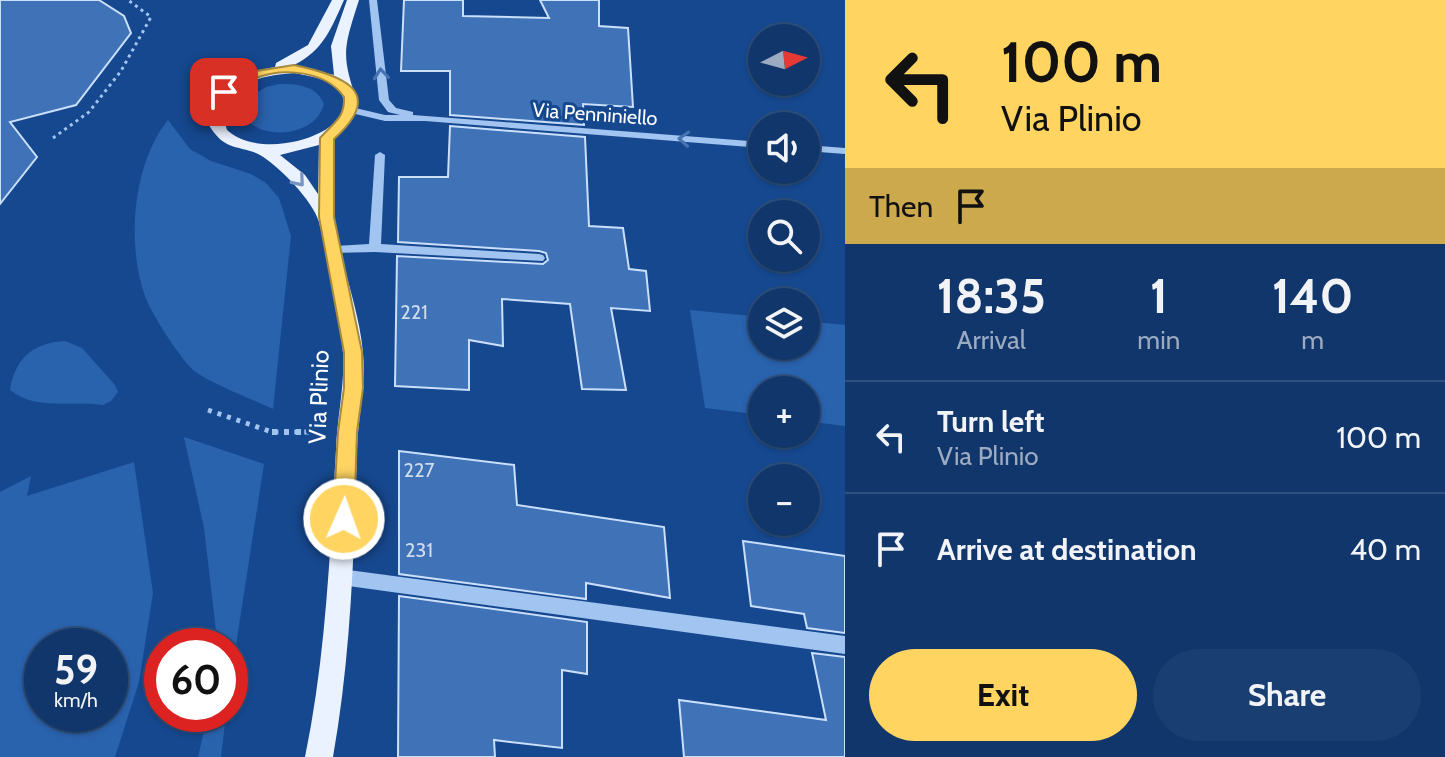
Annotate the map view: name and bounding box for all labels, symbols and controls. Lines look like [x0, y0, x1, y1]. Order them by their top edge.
north arrow [748, 24, 820, 96]
map controls [748, 24, 820, 536]
text: 100 m [1001, 28, 1162, 96]
icon: left [869, 32, 973, 136]
pin [190, 58, 258, 126]
one-way arrow [372, 67, 389, 80]
icon: arrive [202, 70, 246, 114]
text: Via Plinio [1001, 96, 1142, 140]
street label: Via Penniniello [532, 98, 658, 130]
button: sound [748, 112, 820, 184]
one-way arrow [677, 131, 690, 148]
one-way arrow [289, 171, 304, 186]
icon: arrive [949, 184, 993, 228]
text: Then [869, 188, 933, 225]
button: search [748, 200, 820, 272]
text: 18:35 [937, 267, 1046, 325]
text: 1 [1150, 267, 1168, 325]
text: 140 [1272, 267, 1353, 325]
button: layers [748, 288, 820, 360]
house number: 221 [400, 300, 428, 324]
text: Arrival [957, 324, 1026, 356]
text: min [1137, 324, 1180, 356]
text: m [1301, 324, 1324, 356]
street label: Via Plinio [302, 350, 335, 444]
button: + [748, 376, 820, 448]
text: Turn left [937, 403, 1045, 440]
icon: left [869, 415, 913, 459]
text: 100 m [1336, 419, 1421, 456]
text: Via Plinio [937, 440, 1039, 472]
house number: 227 [403, 458, 435, 482]
button: − [748, 464, 820, 536]
position arrow [302, 477, 386, 561]
icon: arrive [869, 527, 913, 571]
text: Arrive at destination [937, 531, 1197, 568]
text: 40 m [1350, 531, 1421, 568]
house number: 231 [405, 538, 433, 562]
speed limit sign: 60 [144, 628, 248, 732]
text: 59 [54, 645, 98, 694]
button: Exit [869, 649, 1137, 741]
button: Share [1153, 649, 1421, 741]
text: km/h [54, 688, 98, 712]

